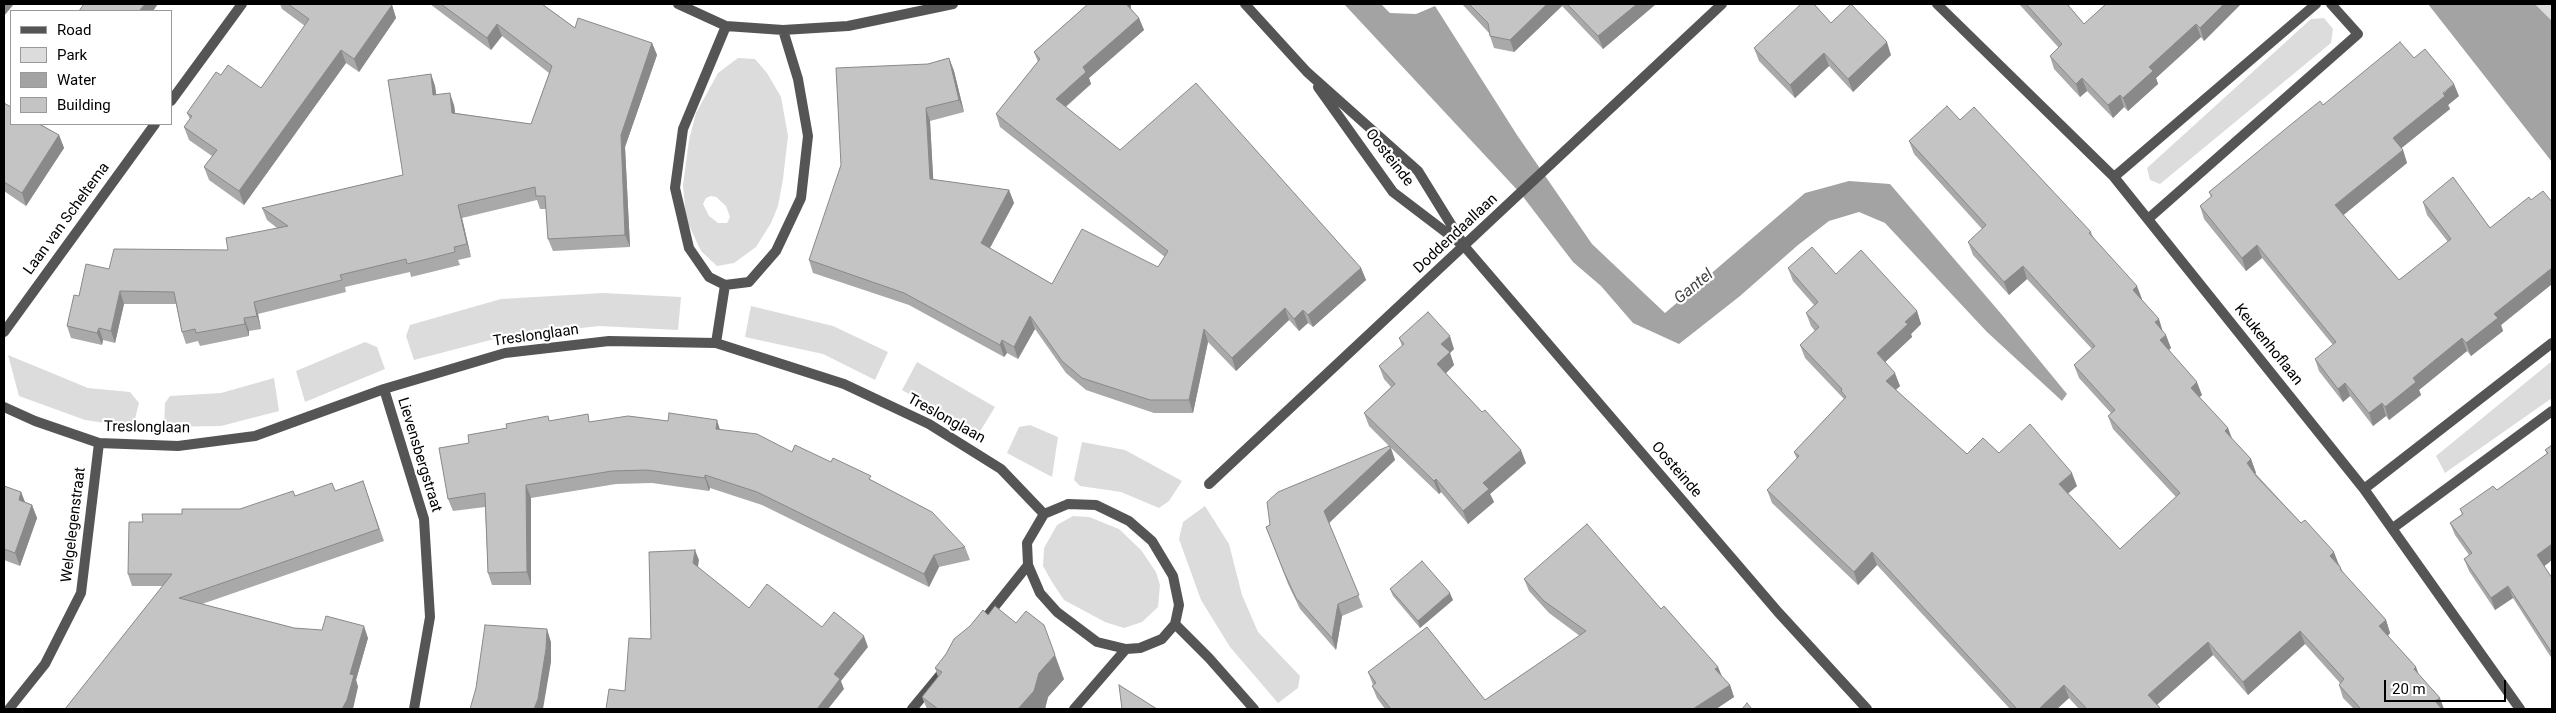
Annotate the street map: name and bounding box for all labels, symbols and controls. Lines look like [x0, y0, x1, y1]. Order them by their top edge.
legend [10, 10, 172, 125]
text: Road [57, 21, 91, 39]
text: Park [57, 46, 87, 64]
text: Water [57, 71, 96, 89]
text: Building [57, 96, 111, 114]
street label: Oosteinde [1361, 126, 1417, 190]
street label: Laan van Scheltema [20, 159, 114, 279]
street label: Doddendaallaan [1410, 191, 1502, 277]
water label: Gantel [1671, 265, 1717, 309]
street label: Keukenhoflaan [2230, 301, 2306, 389]
street label: Treslonglaan [492, 321, 580, 351]
street label: Treslonglaan [904, 390, 988, 448]
street label: Lievensbergstraat [393, 395, 445, 515]
street label: Treslonglaan [104, 418, 190, 438]
street label: Oosteinde [1647, 439, 1705, 501]
street label: Welgelegenstraat [58, 466, 90, 584]
scale bar [2386, 670, 2508, 702]
text: 20 m [2392, 680, 2426, 698]

